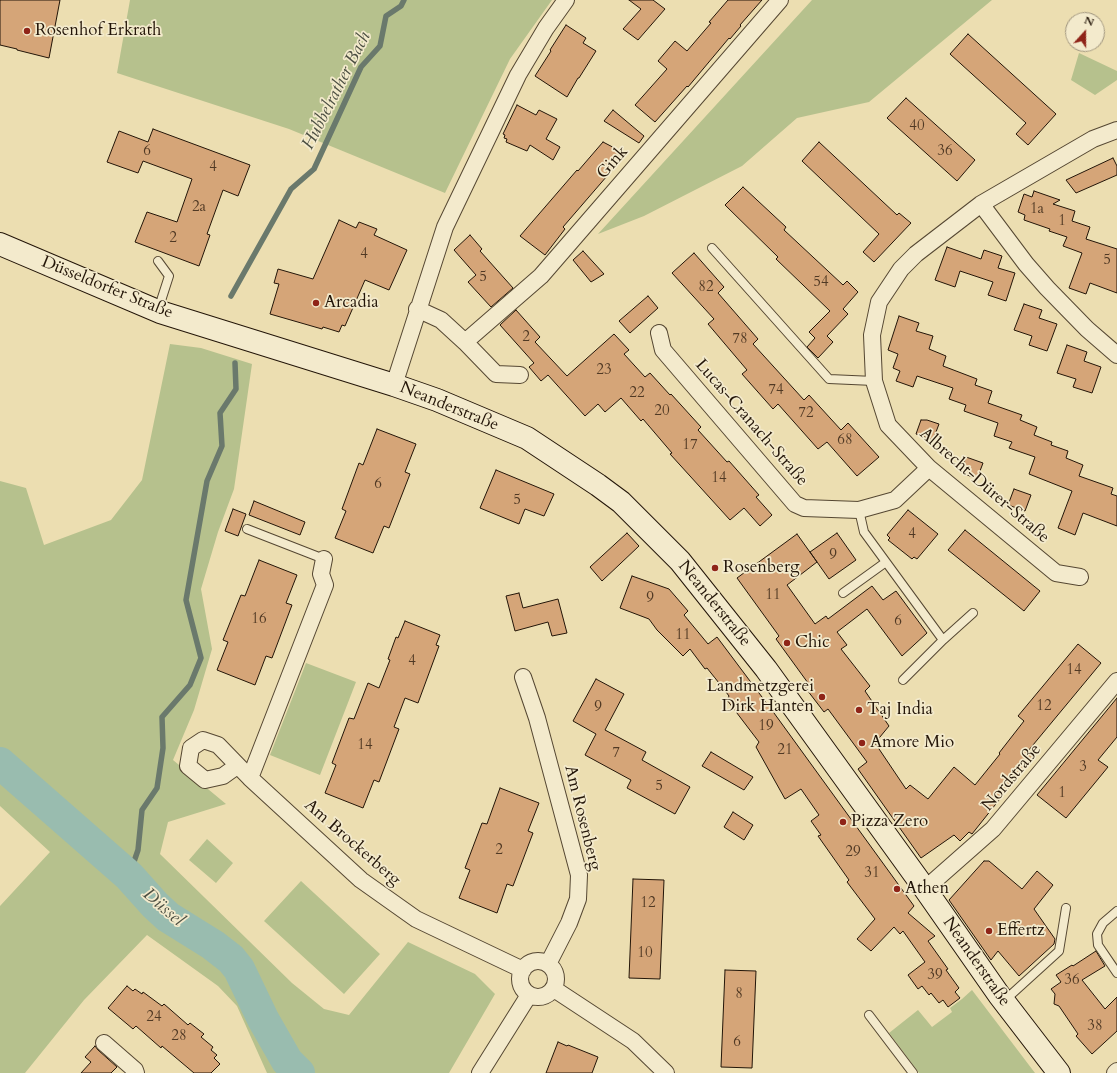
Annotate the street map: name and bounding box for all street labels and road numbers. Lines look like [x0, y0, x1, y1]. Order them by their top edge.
street label: Gink [593, 142, 633, 184]
street label: Düsseldorfer Straße [38, 252, 176, 324]
street label: Lucas-Cranach-Straße [690, 355, 812, 491]
street label: Neanderstraße [397, 378, 501, 436]
street label: Albrecht-Dürer-Straße [915, 424, 1053, 548]
street label: Neanderstraße [673, 557, 755, 651]
street label: Nordstraße [978, 740, 1046, 816]
street label: Am Rosenberg [559, 763, 605, 873]
street label: Am Brockerberg [300, 796, 404, 890]
street label: Neanderstraße [938, 913, 1014, 1011]

